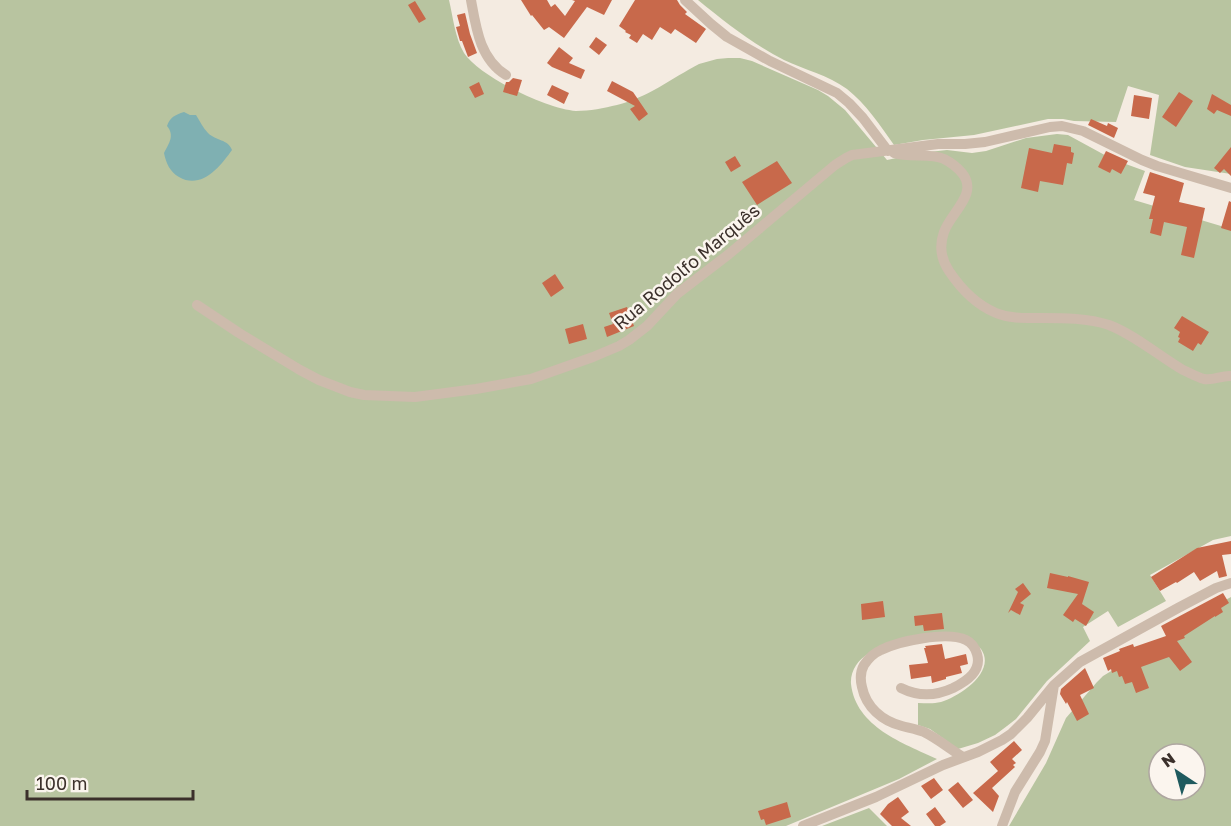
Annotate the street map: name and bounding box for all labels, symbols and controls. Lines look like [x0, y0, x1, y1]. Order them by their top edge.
street label: Rua Rodolfo Marquês [609, 199, 764, 334]
north arrow [1147, 742, 1207, 802]
text: N [1157, 748, 1179, 772]
scale bar [27, 763, 194, 801]
text: 100 m [36, 772, 87, 794]

